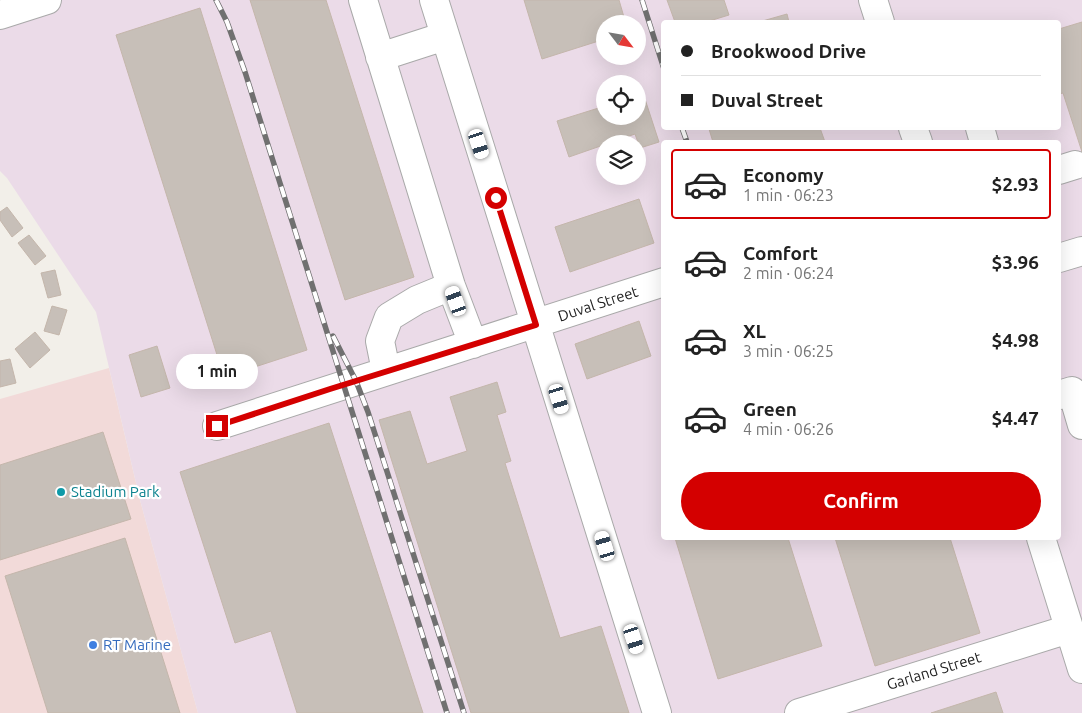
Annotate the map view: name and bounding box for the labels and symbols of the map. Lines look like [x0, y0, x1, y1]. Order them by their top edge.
north arrow [596, 15, 646, 65]
car [467, 127, 490, 161]
route start [485, 187, 507, 209]
street label: Duval Street [556, 283, 640, 324]
car [443, 284, 468, 318]
callout: 1 min [176, 354, 258, 388]
car [547, 382, 570, 416]
route end [206, 415, 228, 437]
place label: Stadium Park [71, 483, 160, 500]
marker: Stadium Park [55, 486, 67, 498]
car [593, 529, 616, 563]
car [622, 622, 645, 656]
place label: RT Marine [103, 636, 171, 653]
marker: RT Marine [87, 639, 99, 651]
street label: Garland Street [885, 648, 983, 693]

